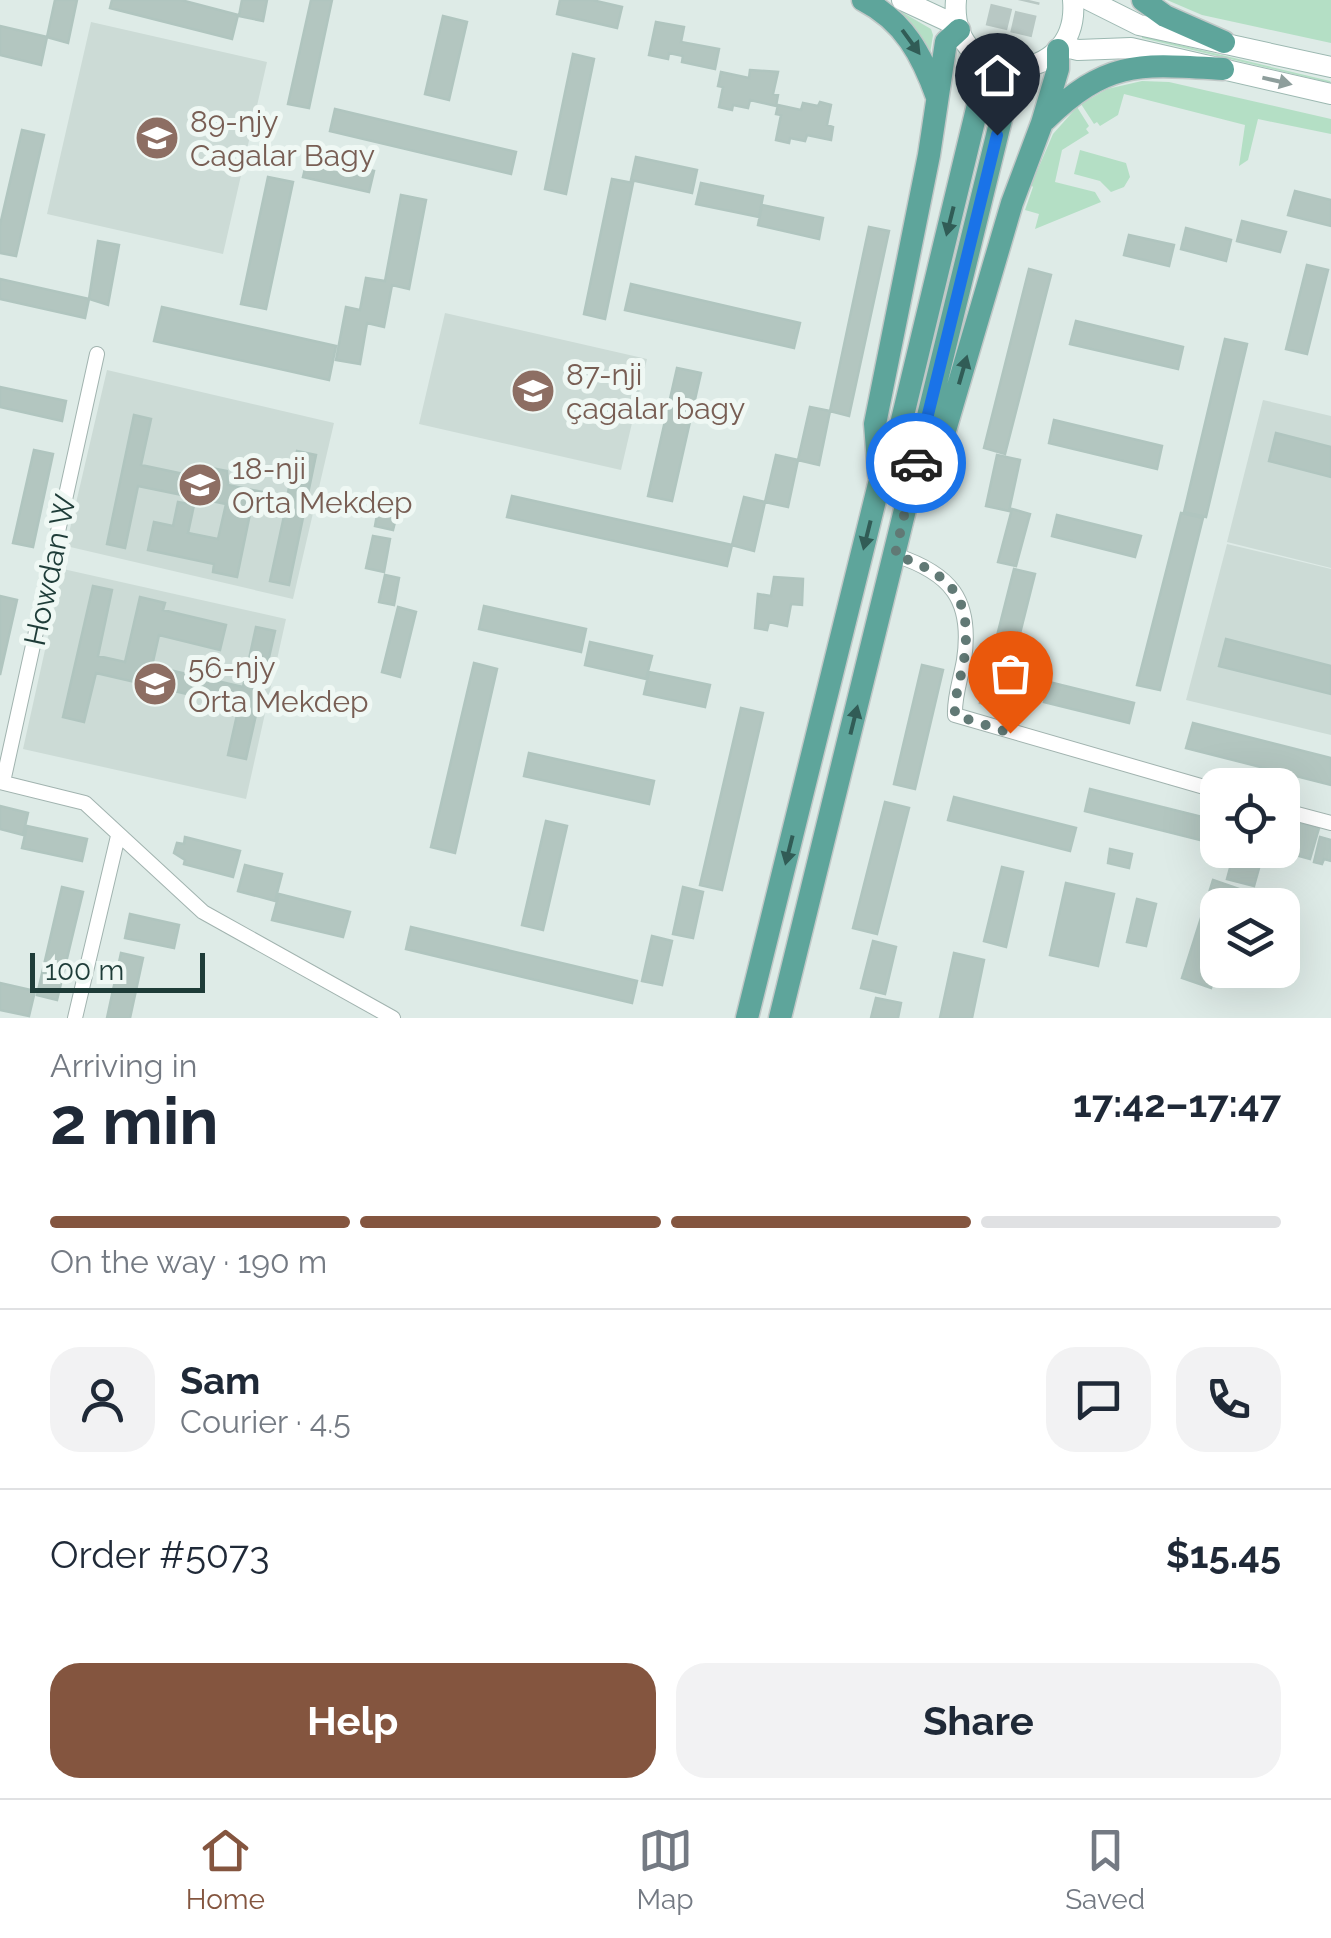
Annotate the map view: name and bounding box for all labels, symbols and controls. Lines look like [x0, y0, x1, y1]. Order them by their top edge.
one-way arrow [900, 29, 920, 55]
pin [955, 33, 1040, 136]
icon: home [970, 48, 1025, 103]
one-way arrow [1262, 74, 1293, 89]
place label: 89-njy Cagalar Bagy [190, 104, 375, 173]
school or university icon: 89-njy Cagalar Bagy [134, 115, 180, 161]
one-way arrow [942, 206, 957, 237]
one-way arrow [956, 354, 971, 384]
place label: 87-nji çagalar bagy [566, 357, 745, 426]
school or university icon: 87-nji çagalar bagy [510, 368, 556, 414]
courier [866, 413, 966, 513]
icon: car [889, 436, 944, 491]
place label: 18-nji Orta Mekdep [232, 451, 413, 520]
school or university icon: 18-nji Orta Mekdep [177, 462, 223, 508]
street label: Howdan W [17, 491, 83, 649]
one-way arrow [859, 520, 874, 551]
pin [968, 631, 1053, 734]
icon: bag [983, 646, 1038, 701]
place label: 56-njy Orta Mekdep [188, 650, 369, 719]
school or university icon: 56-njy Orta Mekdep [132, 661, 178, 707]
one-way arrow [847, 704, 862, 735]
map controls [1200, 768, 1300, 988]
button: locate [1200, 768, 1300, 868]
one-way arrow [781, 835, 796, 866]
button: layers [1200, 888, 1300, 988]
scale bar [30, 948, 205, 993]
text: 100 m [45, 954, 124, 987]
text: Arriving in [50, 1047, 197, 1084]
text: 17:42–17:47 [1073, 1081, 1281, 1126]
text: 2 min [50, 1083, 219, 1159]
text: On the way · 190 m [50, 1243, 327, 1280]
button: person [50, 1347, 155, 1452]
button: chat [1046, 1347, 1151, 1452]
button: phone [1176, 1347, 1281, 1452]
text: Sam [180, 1358, 260, 1403]
text: Courier · 4.5 [180, 1403, 351, 1440]
text: Order #5073 [50, 1532, 269, 1577]
text: $15.45 [1166, 1532, 1281, 1577]
button: Help [50, 1663, 656, 1778]
button: Share [676, 1663, 1281, 1778]
tab: Home [186, 1823, 265, 1916]
tab: Map [637, 1823, 694, 1916]
tab: Saved [1065, 1823, 1145, 1916]

